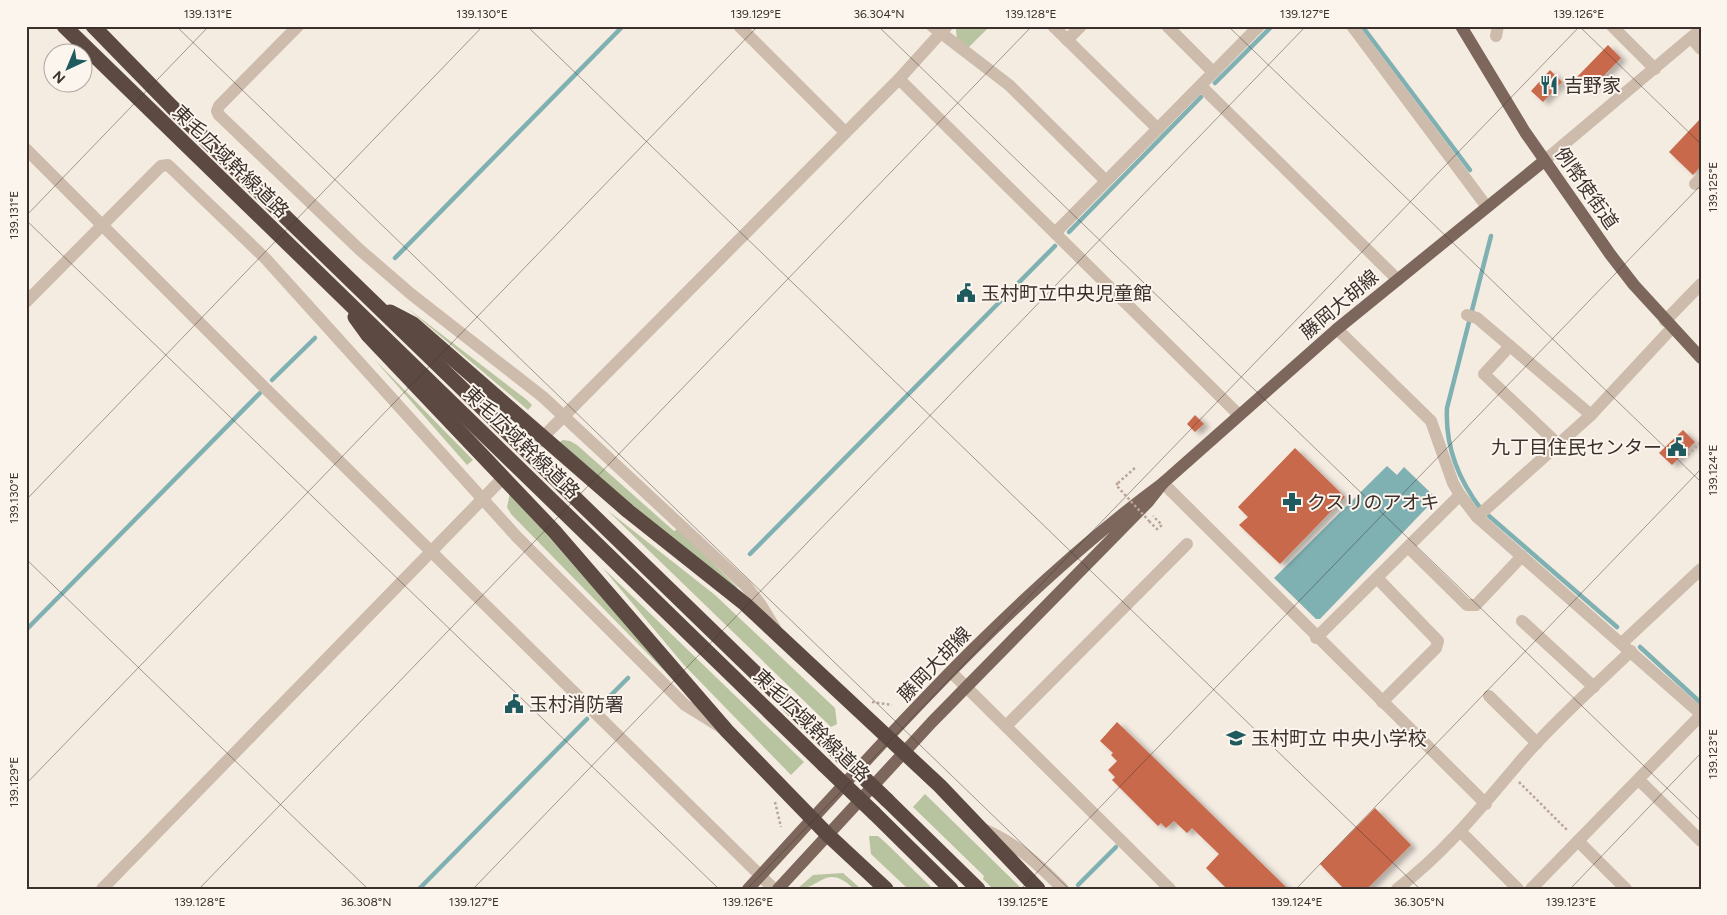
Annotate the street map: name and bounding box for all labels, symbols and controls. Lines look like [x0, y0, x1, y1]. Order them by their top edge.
text: 139.131°E [184, 7, 232, 21]
text: 139.130°E [456, 7, 508, 21]
text: 139.129°E [731, 7, 781, 21]
text: 36.304°N [853, 7, 905, 21]
text: 139.128°E [1005, 7, 1057, 21]
text: 139.127°E [1280, 7, 1330, 21]
text: 139.126°E [1554, 7, 1604, 21]
north arrow [42, 42, 92, 92]
text: N [50, 67, 69, 87]
restaurant icon: 吉野家 [1538, 74, 1560, 96]
place label: 吉野家 [1564, 74, 1621, 97]
street label: 東毛広域幹線道路 [168, 100, 293, 222]
street label: 例幣使街道 [1550, 143, 1623, 234]
text: 139.125°E [1706, 162, 1720, 212]
text: 139.131°E [7, 191, 21, 239]
street label: 藤岡大胡線 [1296, 265, 1383, 344]
public building icon: 玉村町立中央児童館 [955, 282, 977, 304]
place label: 玉村町立中央児童館 [981, 282, 1152, 305]
street label: 東毛広域幹線道路 [459, 381, 584, 503]
place label: 九丁目住民センター [1491, 436, 1662, 459]
public building icon: 九丁目住民センター [1666, 436, 1688, 458]
text: 139.124°E [1706, 444, 1720, 496]
text: 139.130°E [7, 472, 21, 524]
pharmacy icon: クスリのアオキ [1281, 491, 1303, 513]
place label: クスリのアオキ [1307, 491, 1439, 514]
street label: 藤岡大胡線 [893, 622, 976, 707]
street label: 東毛広域幹線道路 [749, 664, 874, 786]
public building icon: 玉村消防署 [503, 693, 525, 715]
place label: 玉村消防署 [529, 693, 624, 716]
school or university icon: 玉村町立 中央小学校 [1225, 727, 1247, 749]
place label: 玉村町立 中央小学校 [1251, 727, 1427, 750]
text: 139.123°E [1706, 729, 1720, 779]
text: 139.129°E [7, 757, 21, 807]
text: 139.128°E [174, 895, 226, 909]
text: 36.308°N [340, 895, 392, 909]
text: 139.127°E [449, 895, 499, 909]
text: 139.126°E [723, 895, 773, 909]
text: 139.125°E [998, 895, 1048, 909]
text: 139.124°E [1271, 895, 1323, 909]
text: 36.305°N [1394, 895, 1444, 909]
text: 139.123°E [1546, 895, 1596, 909]

